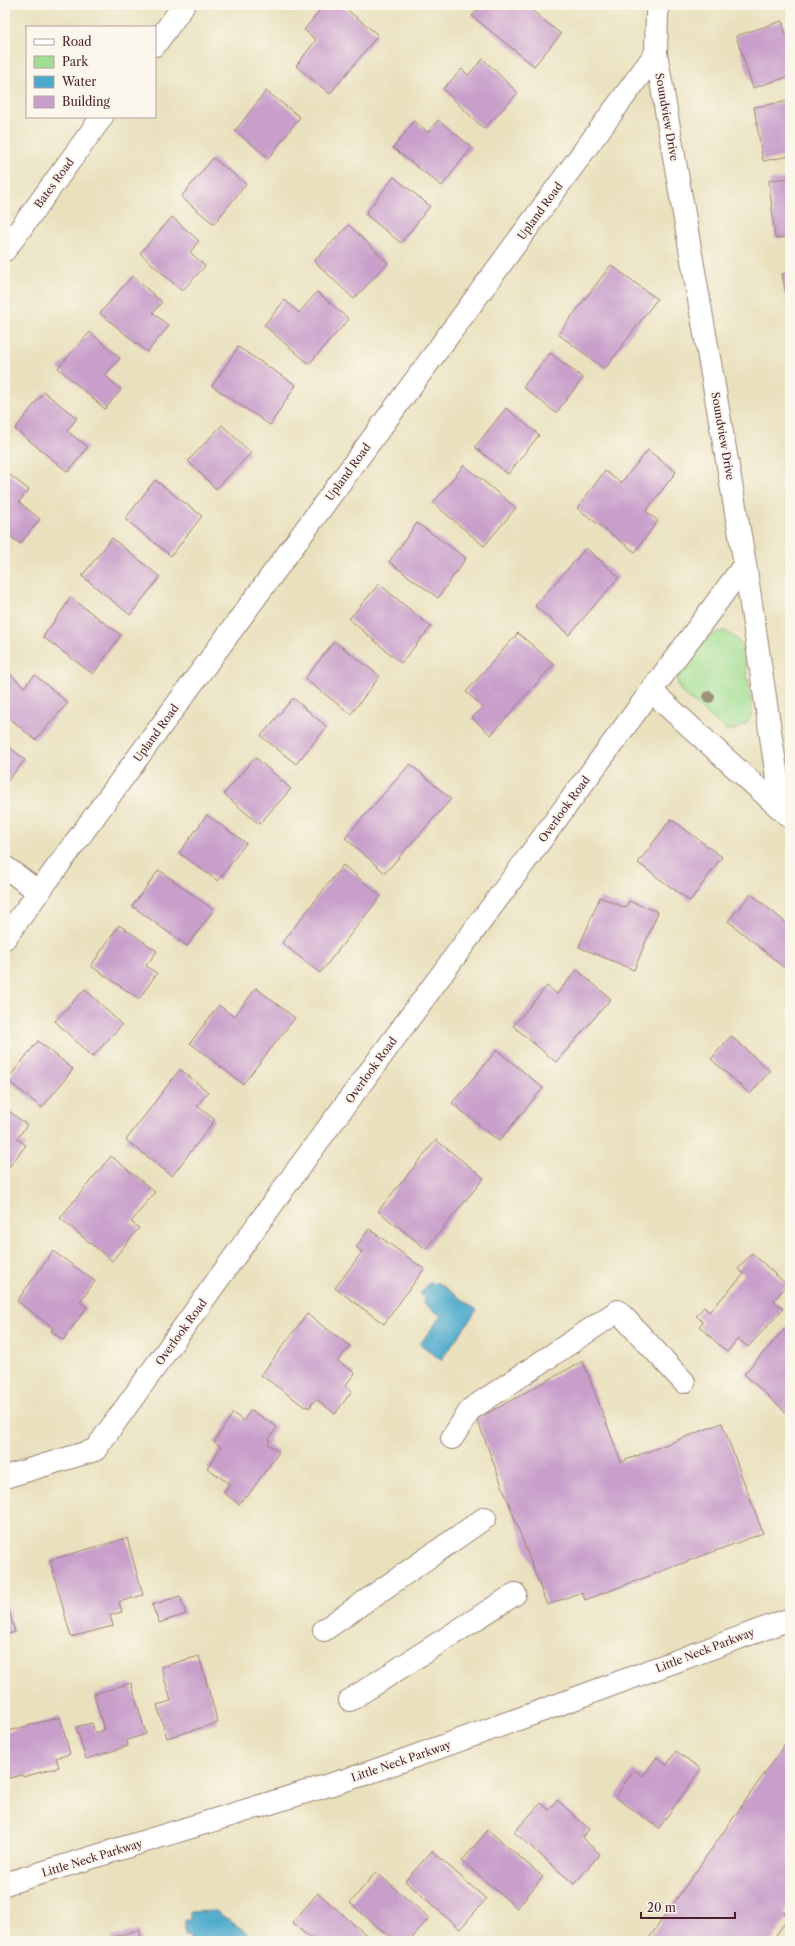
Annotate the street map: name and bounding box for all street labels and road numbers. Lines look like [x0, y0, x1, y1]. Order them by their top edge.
street label: Soundview Drive [652, 72, 682, 162]
street label: Bates Road [31, 155, 77, 211]
street label: Upland Road [514, 179, 566, 243]
street label: Soundview Drive [708, 391, 738, 481]
street label: Upland Road [322, 440, 374, 504]
street label: Upland Road [130, 701, 182, 765]
street label: Overlook Road [535, 773, 593, 845]
street label: Overlook Road [342, 1034, 400, 1106]
street label: Overlook Road [152, 1296, 210, 1368]
street label: Little Neck Parkway [654, 1624, 757, 1675]
street label: Little Neck Parkway [349, 1737, 454, 1785]
street label: Little Neck Parkway [40, 1836, 145, 1880]

